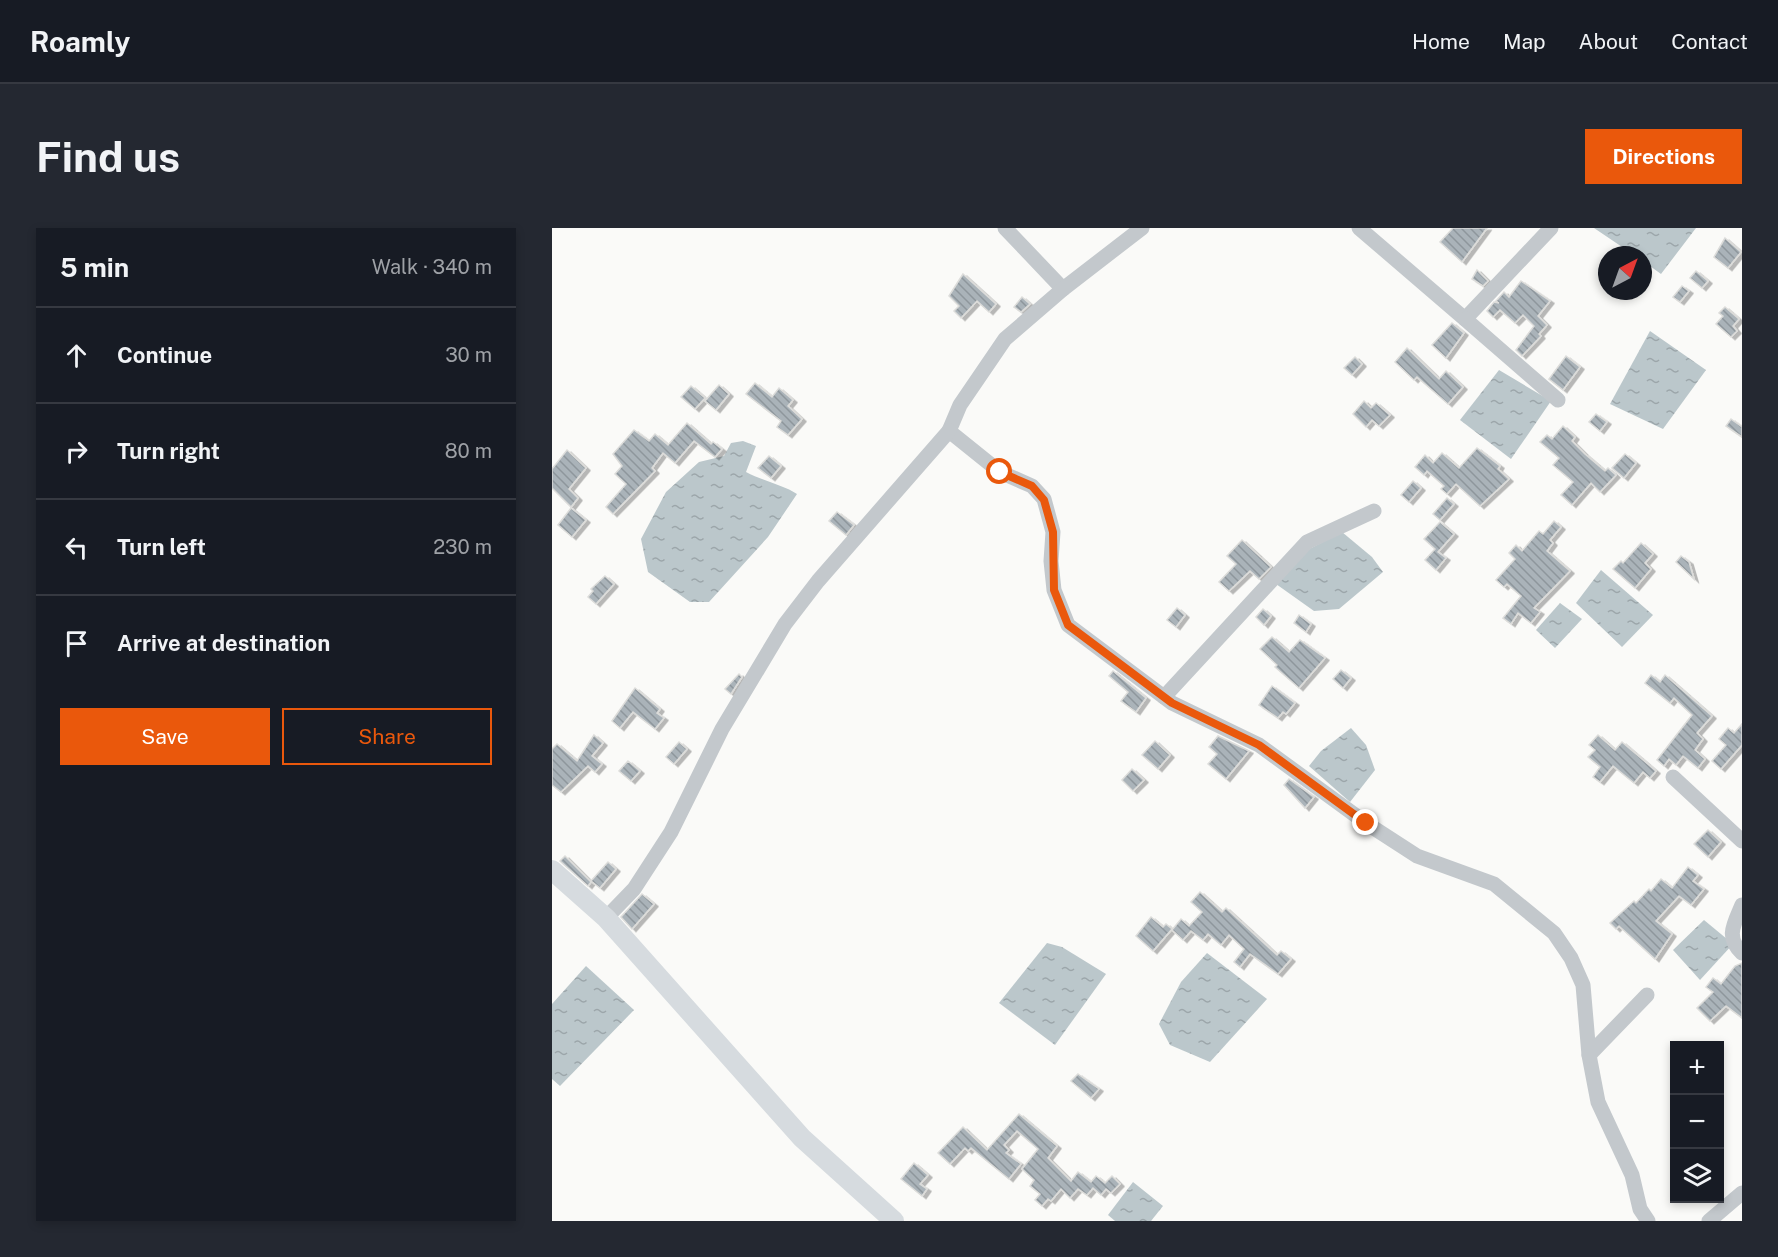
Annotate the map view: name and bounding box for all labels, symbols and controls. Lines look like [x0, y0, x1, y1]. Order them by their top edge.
text: Roamly [30, 25, 130, 58]
text: Home [1412, 29, 1470, 54]
text: Map [1503, 29, 1546, 54]
text: About [1579, 29, 1638, 54]
text: Contact [1671, 29, 1748, 54]
button: Directions [1585, 129, 1742, 184]
text: Find us [36, 132, 180, 181]
north arrow [1598, 246, 1652, 300]
text: 5 min [60, 252, 129, 283]
text: Walk · 340 m [372, 255, 492, 279]
icon: ahead [60, 339, 93, 372]
text: Continue [117, 342, 212, 368]
text: 30 m [445, 343, 492, 367]
icon: right [60, 435, 93, 468]
text: Turn right [117, 438, 220, 464]
text: 80 m [445, 439, 492, 463]
route start [986, 458, 1012, 484]
icon: left [60, 531, 93, 564]
text: Turn left [117, 534, 206, 560]
text: 230 m [433, 535, 492, 559]
icon: arrive [60, 627, 93, 660]
text: Arrive at destination [117, 630, 330, 656]
button: Save [60, 708, 270, 765]
button: Share [282, 708, 492, 765]
route end [1352, 809, 1378, 835]
map controls [1670, 1041, 1724, 1203]
button: + [1670, 1041, 1724, 1095]
button: − [1670, 1095, 1724, 1149]
button: layers [1670, 1149, 1724, 1203]

